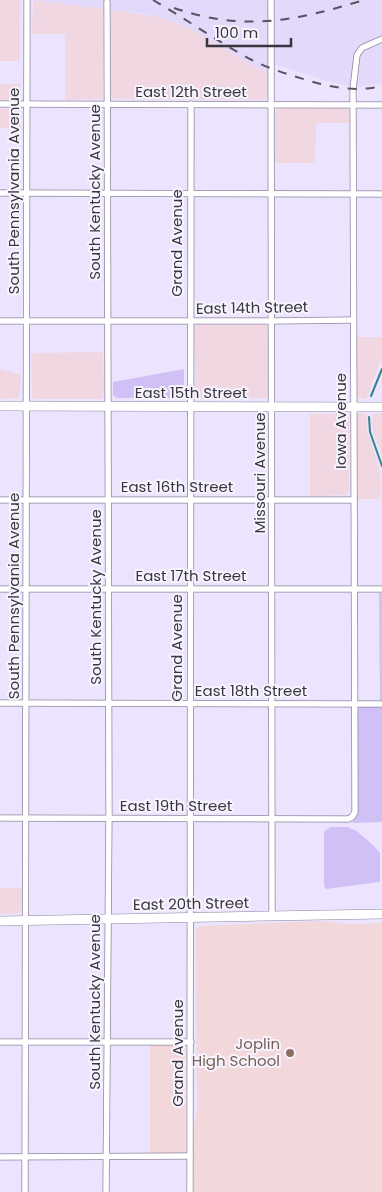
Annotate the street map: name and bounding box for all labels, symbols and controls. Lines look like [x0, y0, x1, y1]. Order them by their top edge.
scale bar [207, 15, 291, 47]
text: 100 m [215, 22, 258, 43]
street label: East 12th Street [135, 81, 247, 102]
street label: South Pennsylvania Avenue [3, 88, 24, 294]
street label: South Kentucky Avenue [84, 104, 105, 280]
street label: Grand Avenue [166, 189, 187, 297]
street label: East 14th Street [196, 296, 308, 319]
street label: Iowa Avenue [330, 373, 351, 469]
street label: East 15th Street [135, 382, 247, 403]
street label: Missouri Avenue [249, 412, 270, 534]
street label: East 16th Street [121, 476, 233, 497]
street label: South Pennsylvania Avenue [3, 493, 24, 699]
street label: South Kentucky Avenue [85, 509, 106, 685]
street label: East 17th Street [135, 565, 247, 586]
street label: Grand Avenue [166, 594, 187, 702]
street label: East 18th Street [195, 680, 307, 701]
street label: East 19th Street [120, 795, 232, 816]
street label: East 20th Street [133, 892, 249, 915]
street label: South Kentucky Avenue [84, 914, 105, 1090]
street label: Grand Avenue [167, 999, 188, 1107]
place label: Joplin High School [192, 1033, 280, 1071]
marker: Joplin High School [284, 1047, 296, 1059]

